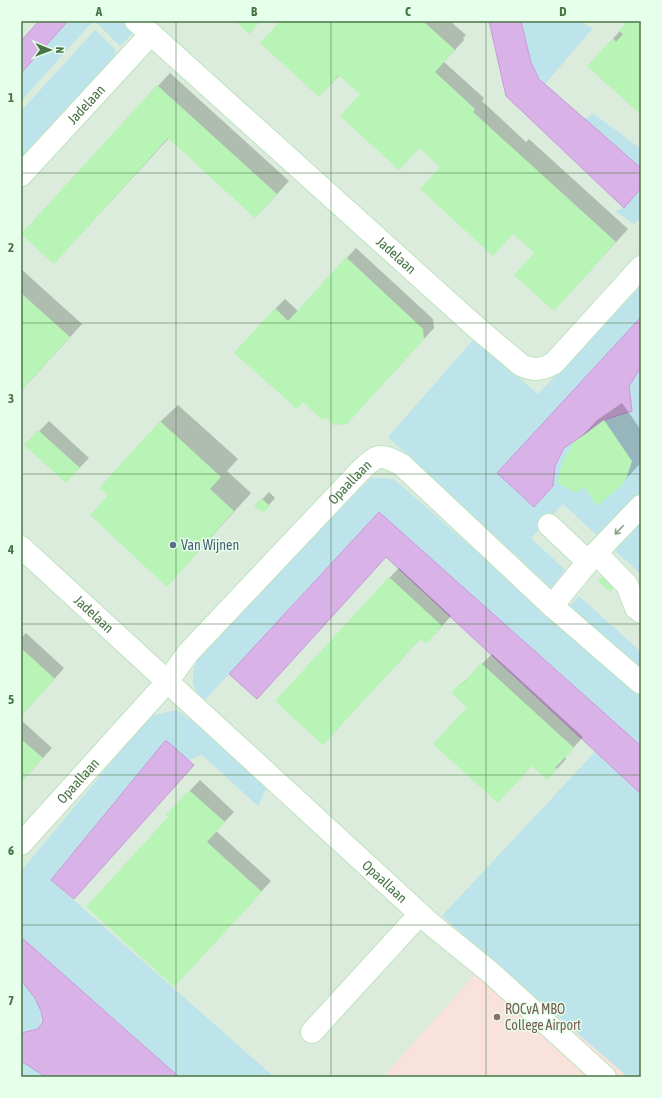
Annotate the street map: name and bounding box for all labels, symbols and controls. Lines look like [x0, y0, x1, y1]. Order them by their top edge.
text: A [95, 4, 103, 19]
text: B [251, 4, 258, 19]
text: C [405, 4, 411, 19]
text: D [559, 4, 567, 19]
north arrow [30, 30, 70, 70]
text: N [54, 47, 66, 54]
street label: Jadelaan [64, 82, 108, 127]
text: 1 [8, 90, 14, 105]
street label: Jadelaan [373, 233, 419, 277]
text: 2 [8, 240, 14, 255]
text: 3 [8, 391, 14, 406]
street label: Opaallaan [325, 457, 374, 508]
one-way arrow [614, 525, 623, 535]
place label: Van Wijnen [181, 537, 239, 553]
marker: Van Wijnen [168, 540, 178, 550]
text: 4 [7, 542, 14, 557]
street label: Jadelaan [71, 592, 117, 636]
text: 5 [8, 692, 14, 707]
street label: Opaallaan [54, 755, 102, 807]
text: 6 [8, 843, 14, 858]
street label: Opaallaan [359, 857, 410, 906]
text: 7 [8, 993, 14, 1008]
place label: ROCvA MBO College Airport [505, 1001, 581, 1033]
marker: ROCvA MBO College Airport [492, 1012, 502, 1022]

